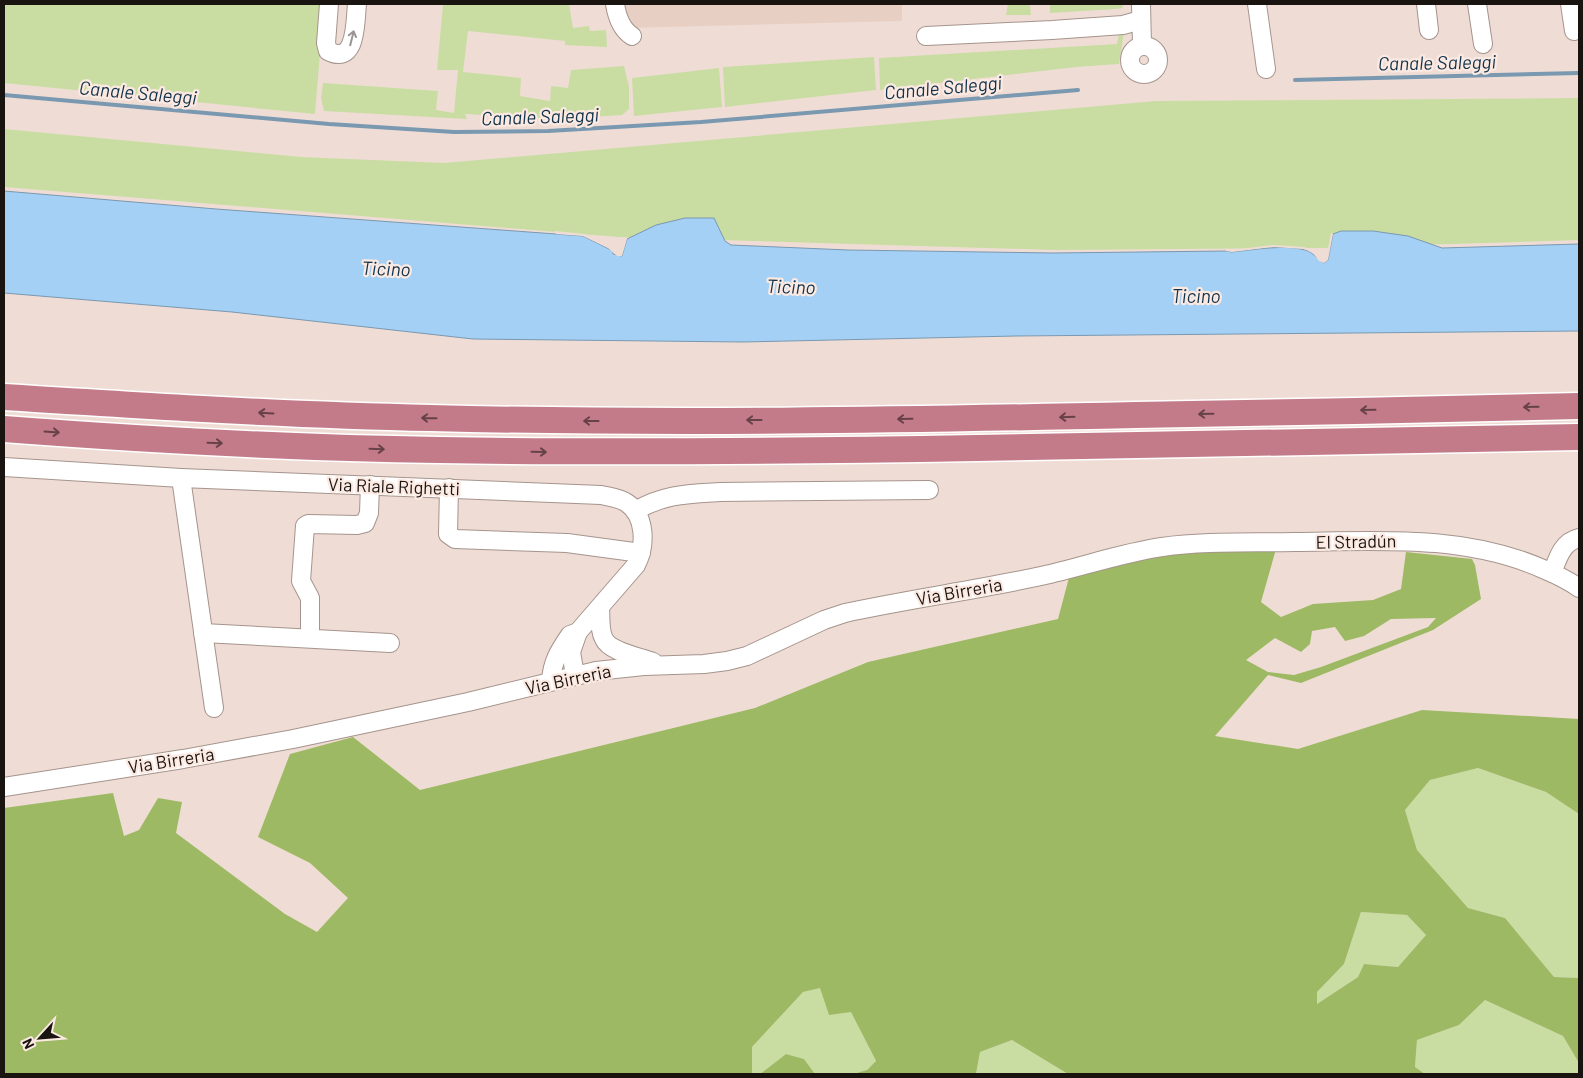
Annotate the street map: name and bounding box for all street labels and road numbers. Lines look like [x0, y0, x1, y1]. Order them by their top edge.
street label: Via Riale Righetti [328, 473, 460, 499]
street label: El Stradún [1315, 529, 1397, 553]
street label: Via Birreria [914, 573, 1004, 609]
street label: Via Birreria [523, 659, 613, 699]
street label: Via Birreria [126, 742, 216, 778]

